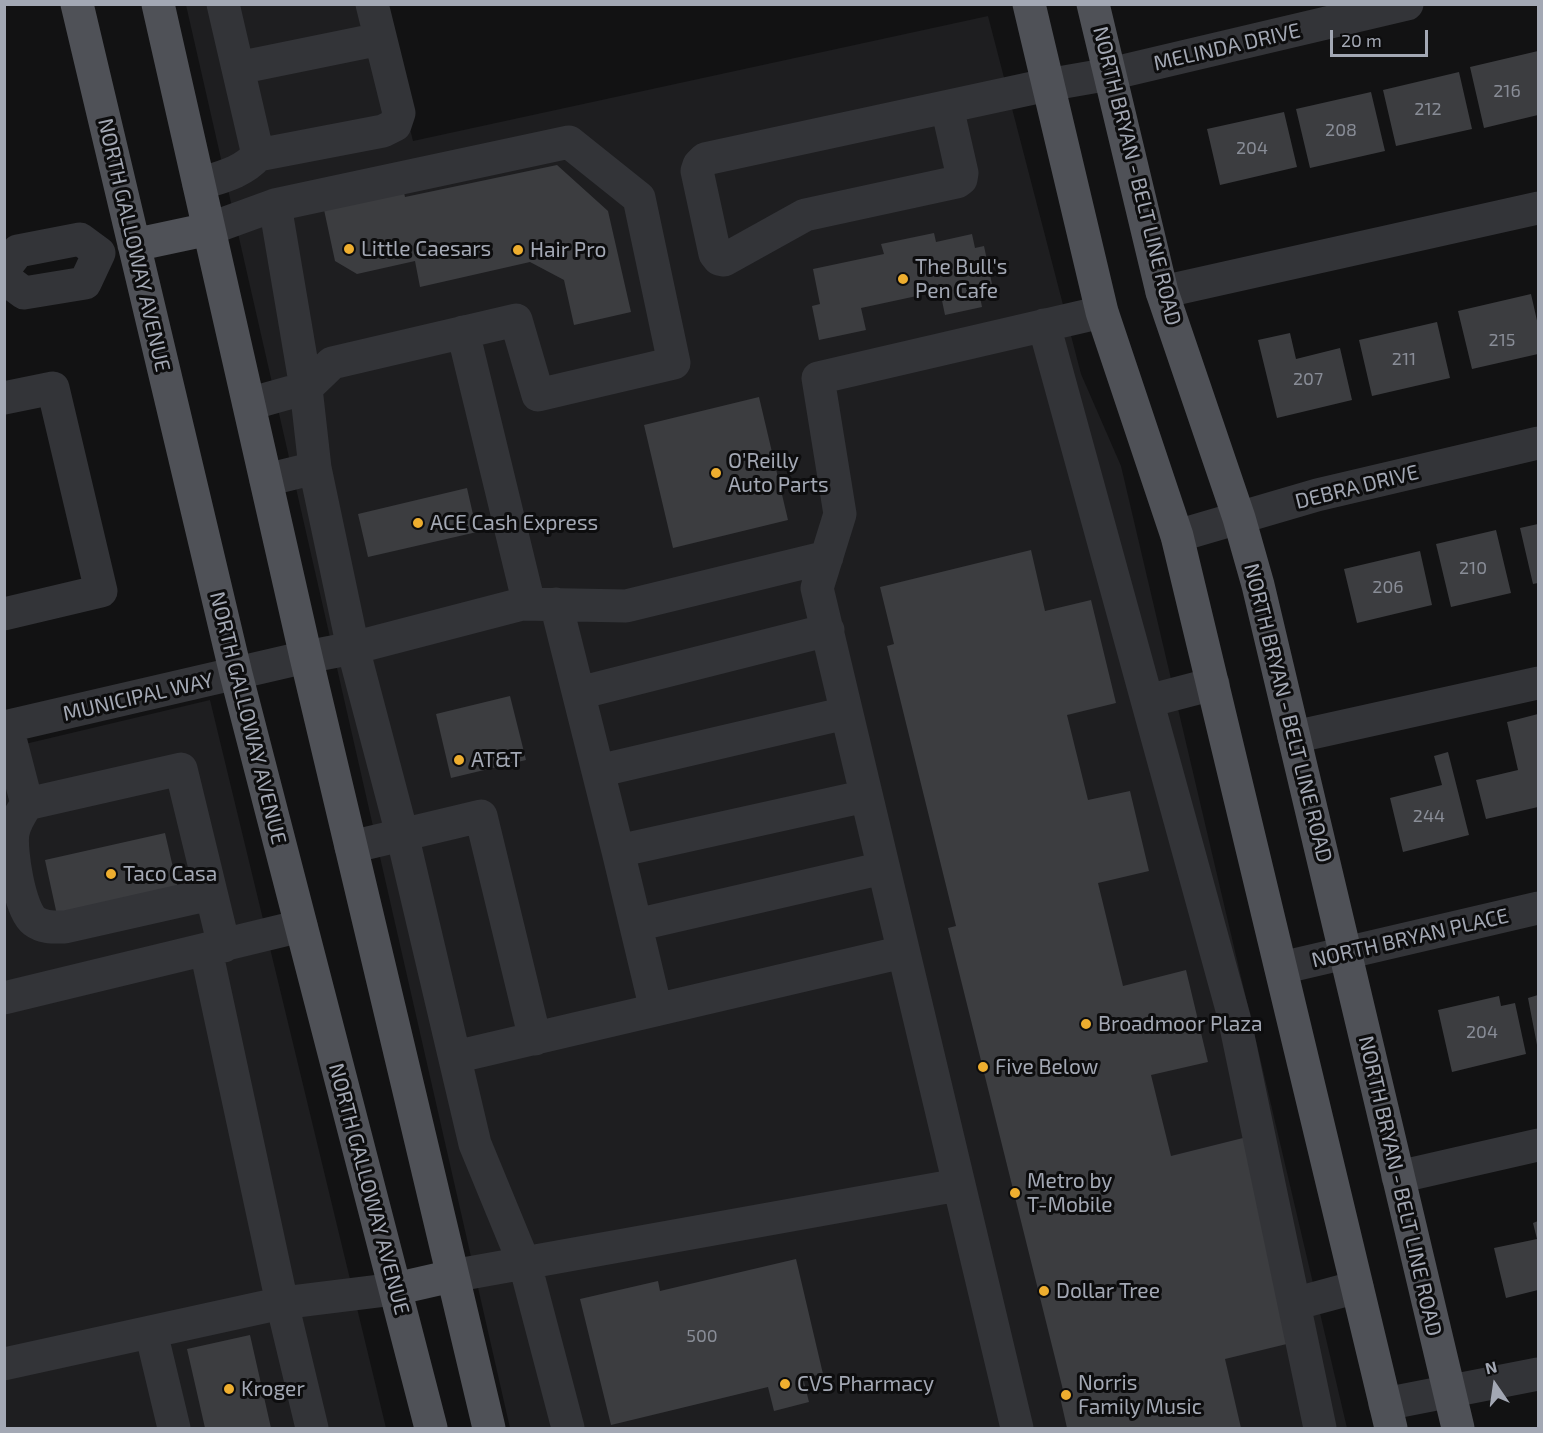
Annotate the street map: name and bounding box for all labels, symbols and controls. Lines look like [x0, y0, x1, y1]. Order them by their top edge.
street label: MELINDA DRIVE [1151, 18, 1303, 76]
scale bar [1333, 18, 1430, 56]
street label: NORTH BRYAN - BELT LINE ROAD [1088, 24, 1186, 328]
text: 20 m [1341, 29, 1382, 51]
house number: 216 [1493, 80, 1521, 102]
house number: 212 [1414, 98, 1442, 120]
street label: NORTH GALLOWAY AVENUE [93, 116, 175, 374]
house number: 208 [1325, 119, 1357, 141]
house number: 204 [1236, 137, 1268, 159]
place label: Little Caesars [361, 236, 491, 262]
place label: Hair Pro [530, 237, 606, 263]
marker: Little Caesars [342, 242, 356, 256]
marker: Hair Pro [511, 243, 525, 257]
place label: The Bull's Pen Cafe [915, 254, 1007, 304]
marker: The Bull's Pen Cafe [896, 272, 910, 286]
house number: 215 [1489, 329, 1515, 351]
house number: 211 [1392, 348, 1416, 370]
house number: 207 [1293, 368, 1323, 390]
place label: O'Reilly Auto Parts [728, 448, 829, 498]
street label: DEBRA DRIVE [1293, 459, 1421, 515]
marker: O'Reilly Auto Parts [709, 466, 723, 480]
place label: ACE Cash Express [430, 510, 598, 536]
marker: ACE Cash Express [411, 516, 425, 530]
house number: 210 [1459, 557, 1487, 579]
street label: NORTH BRYAN - BELT LINE ROAD [1239, 561, 1337, 865]
house number: 206 [1372, 576, 1404, 598]
street label: NORTH GALLOWAY AVENUE [204, 589, 292, 847]
street label: MUNICIPAL WAY [60, 667, 216, 727]
place label: AT&T [471, 747, 522, 773]
marker: AT&T [452, 753, 466, 767]
house number: 244 [1413, 805, 1445, 827]
place label: Taco Casa [123, 861, 217, 887]
marker: Taco Casa [104, 867, 118, 881]
street label: NORTH BRYAN PLACE [1309, 903, 1511, 973]
place label: Broadmoor Plaza [1098, 1011, 1262, 1037]
marker: Broadmoor Plaza [1079, 1017, 1093, 1031]
house number: 204 [1466, 1021, 1498, 1043]
street label: NORTH BRYAN - BELT LINE ROAD [1353, 1033, 1447, 1339]
place label: Five Below [995, 1054, 1098, 1080]
street label: NORTH GALLOWAY AVENUE [323, 1060, 415, 1318]
marker: Five Below [976, 1060, 990, 1074]
place label: Metro by T-Mobile [1027, 1168, 1113, 1218]
marker: Metro by T-Mobile [1008, 1186, 1022, 1200]
place label: Dollar Tree [1056, 1278, 1160, 1304]
marker: Dollar Tree [1037, 1284, 1051, 1298]
house number: 500 [686, 1325, 718, 1347]
north arrow [1465, 1355, 1525, 1415]
text: N [1483, 1356, 1499, 1378]
place label: Norris Family Music [1078, 1370, 1202, 1420]
place label: CVS Pharmacy [797, 1371, 934, 1397]
place label: Kroger [241, 1376, 305, 1402]
marker: CVS Pharmacy [778, 1377, 792, 1391]
marker: Kroger [222, 1382, 236, 1396]
marker: Norris Family Music [1059, 1388, 1073, 1402]

